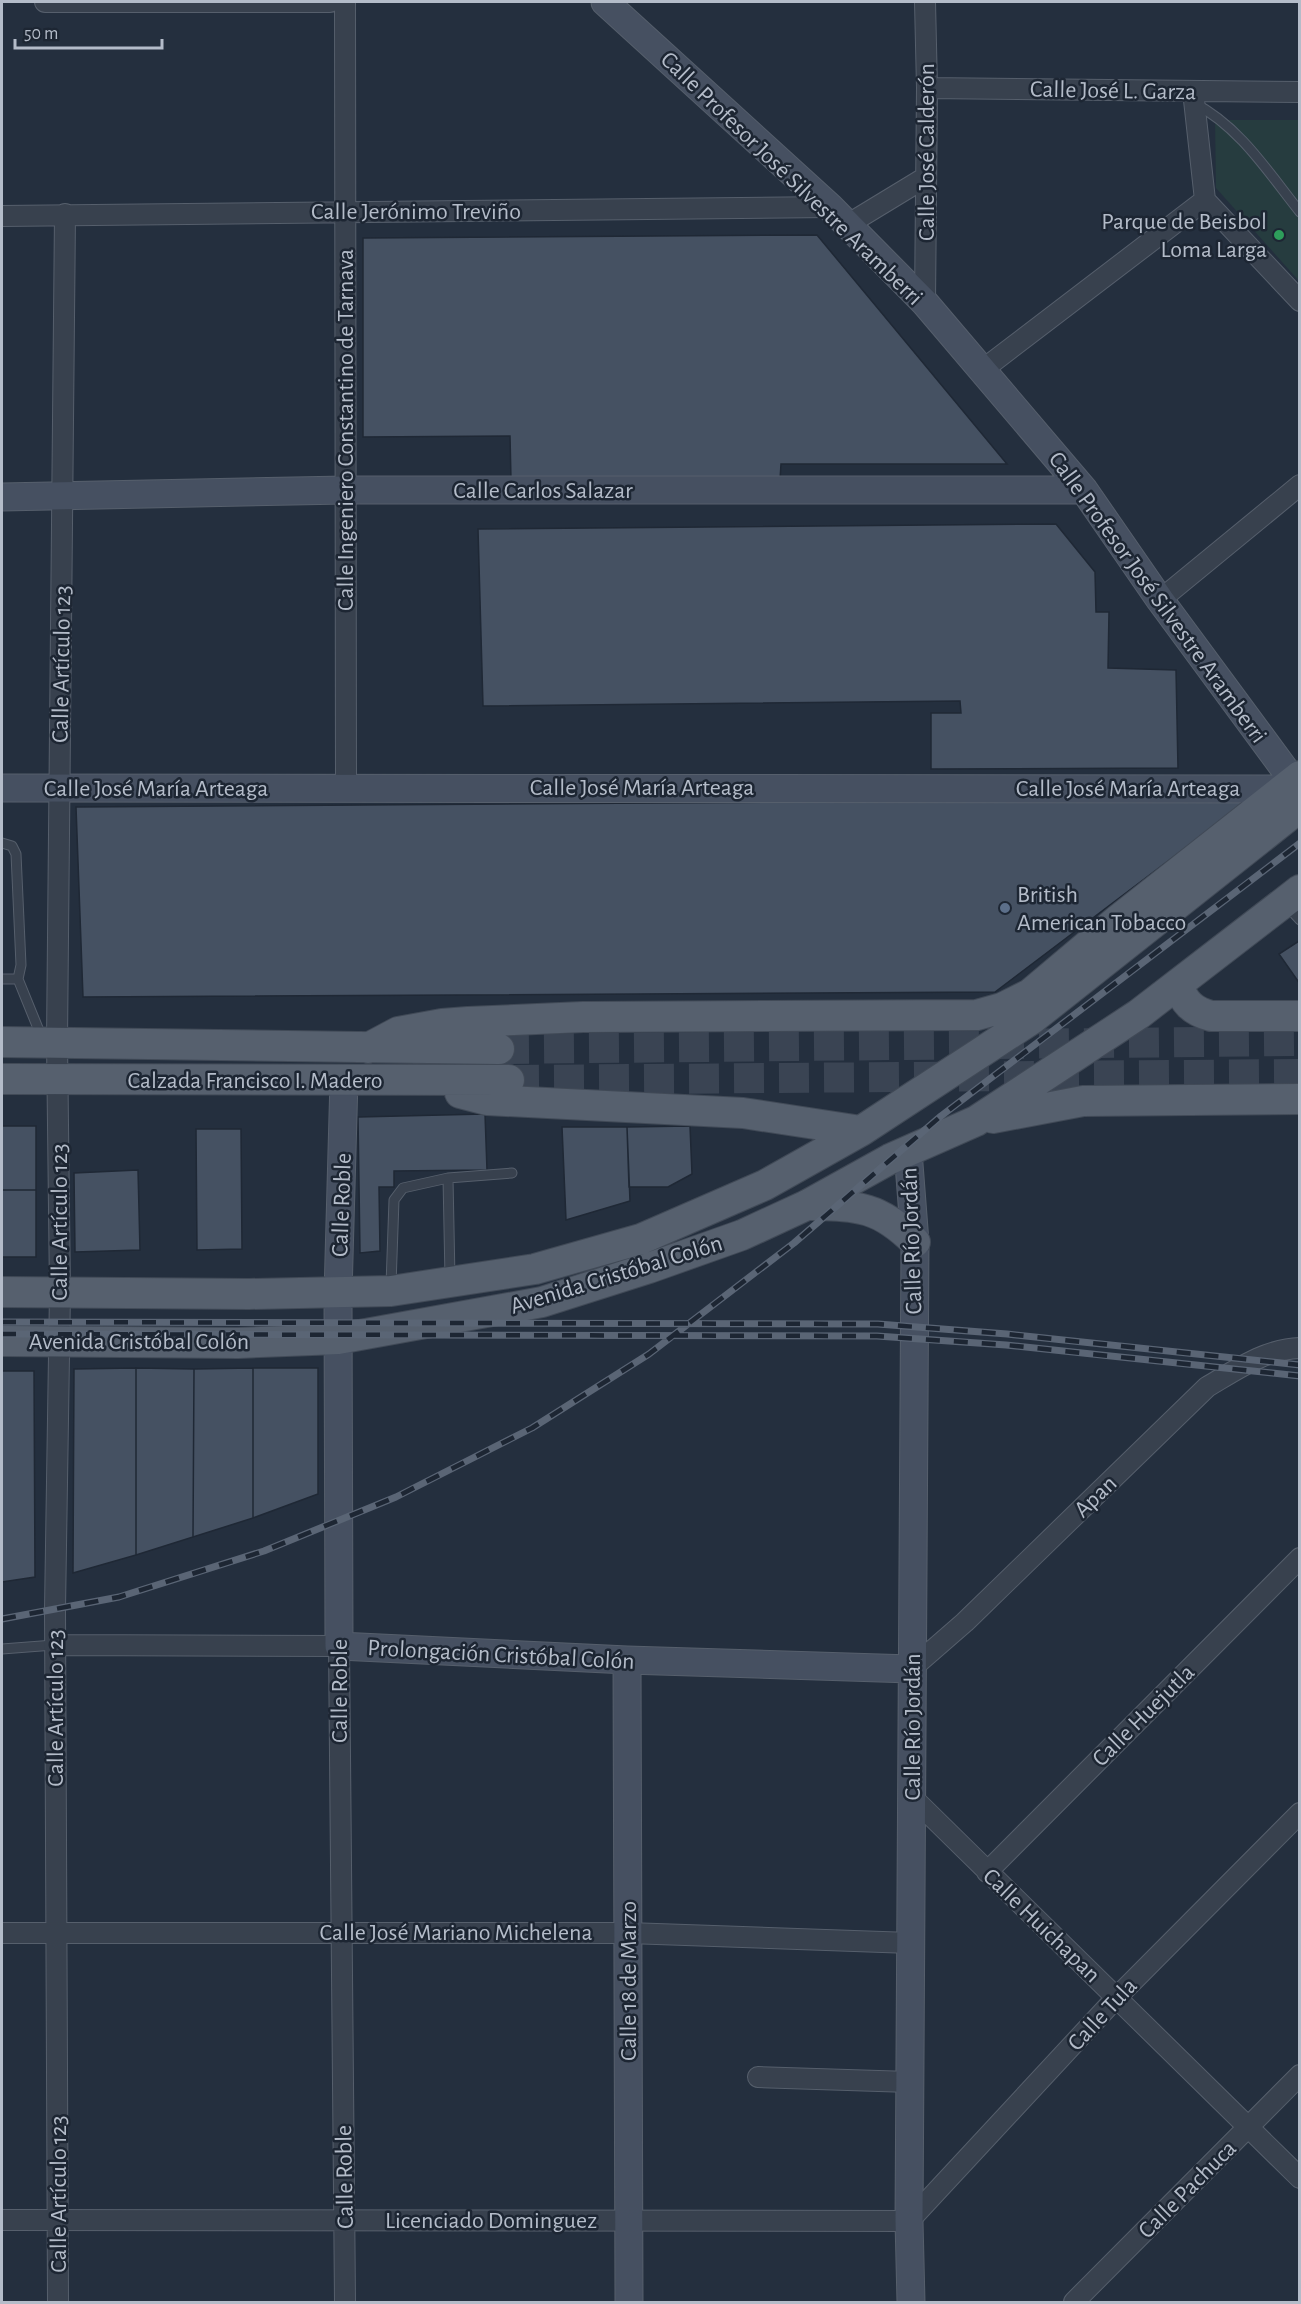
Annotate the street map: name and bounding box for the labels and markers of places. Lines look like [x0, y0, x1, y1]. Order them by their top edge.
place label: Parque de Beisbol Loma Larga [1101, 210, 1267, 262]
marker: Parque de Beisbol Loma Larga [1272, 228, 1286, 242]
place label: British American Tobacco [1017, 883, 1186, 935]
marker: British American Tobacco [998, 901, 1012, 915]

